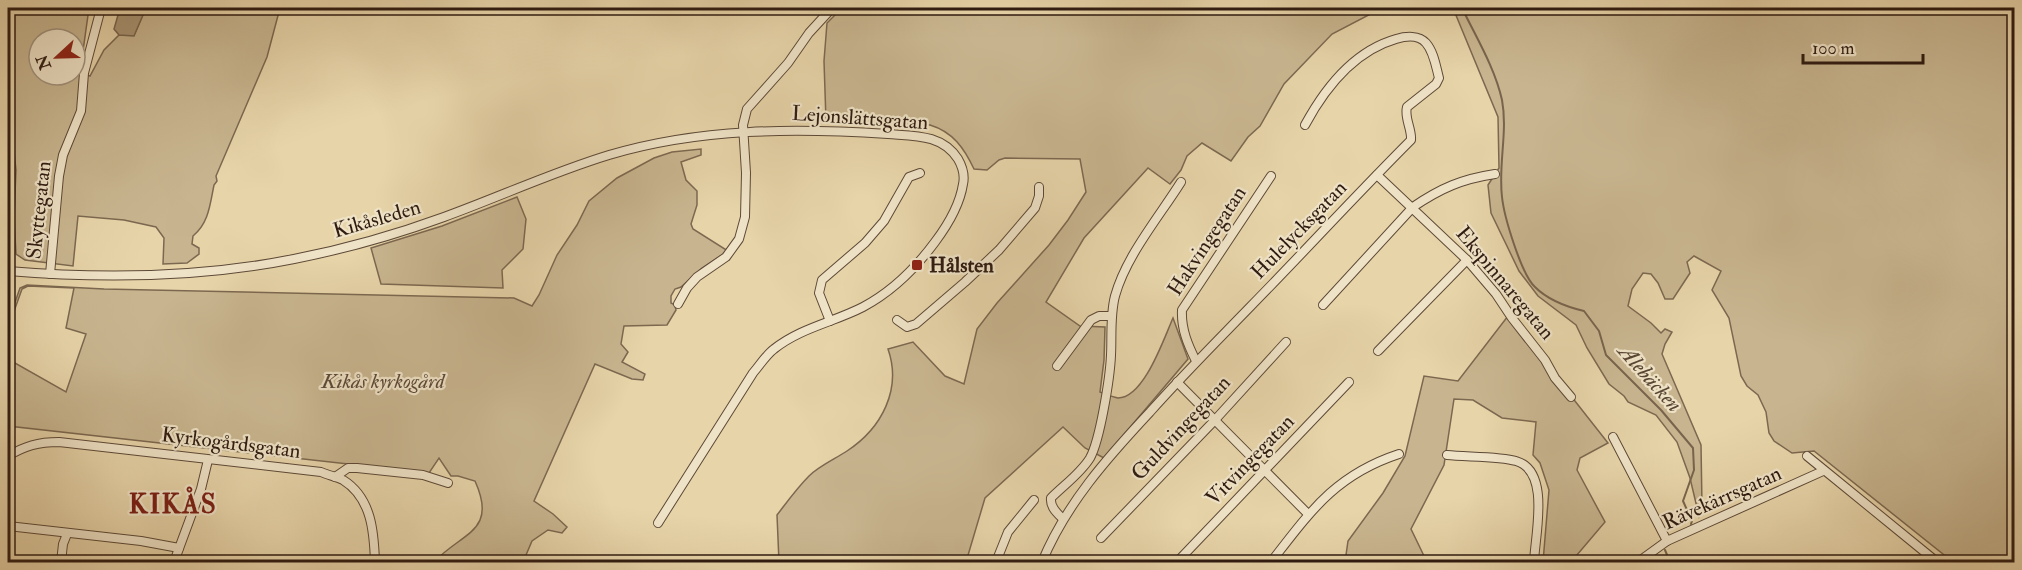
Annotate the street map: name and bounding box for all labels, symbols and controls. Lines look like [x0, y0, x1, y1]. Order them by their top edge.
north arrow [27, 27, 87, 87]
scale bar [1803, 27, 1923, 65]
text: 100 m [1812, 37, 1855, 60]
text: N [32, 51, 56, 74]
street label: Lejonslättsgatan [791, 100, 929, 136]
street label: Skyttegatan [20, 159, 58, 260]
street label: Hulelycksgatan [1245, 175, 1353, 285]
street label: Hakvingegatan [1161, 181, 1253, 301]
street label: Kikåsleden [330, 194, 424, 244]
street label: Ekspinnaregatan [1450, 221, 1561, 346]
place label: Hålsten [929, 252, 994, 279]
marker: Hålsten [910, 258, 924, 272]
water label: Alebäcken [1611, 337, 1688, 418]
park label: Kikås kyrkogård [321, 368, 446, 395]
street label: Guldvingegatan [1125, 370, 1237, 486]
street label: Vitvingegatan [1200, 408, 1300, 511]
street label: Kyrkogårdsgatan [160, 421, 302, 465]
street label: Rävekärrsgatan [1658, 460, 1786, 536]
district label: KIKÅS [129, 486, 217, 521]

